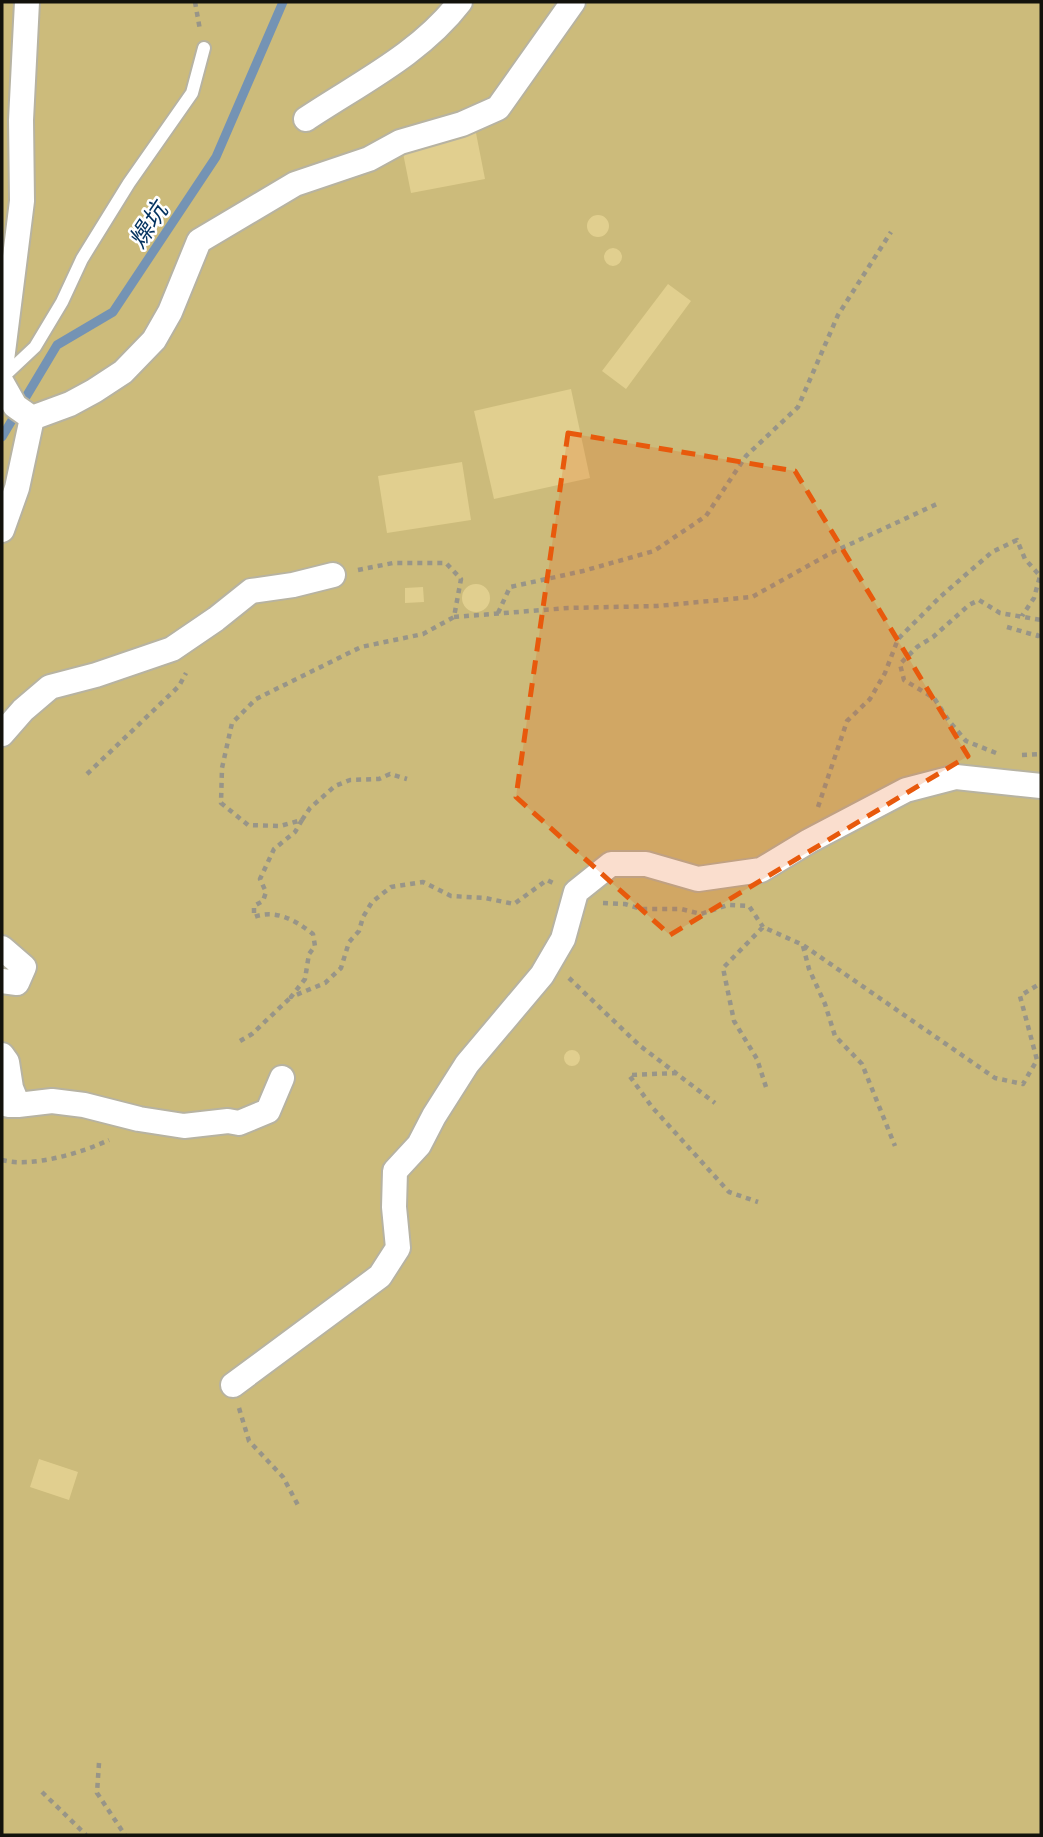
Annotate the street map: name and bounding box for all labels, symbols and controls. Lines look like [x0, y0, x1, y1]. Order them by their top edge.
water label: 燥坑 [123, 195, 175, 253]

